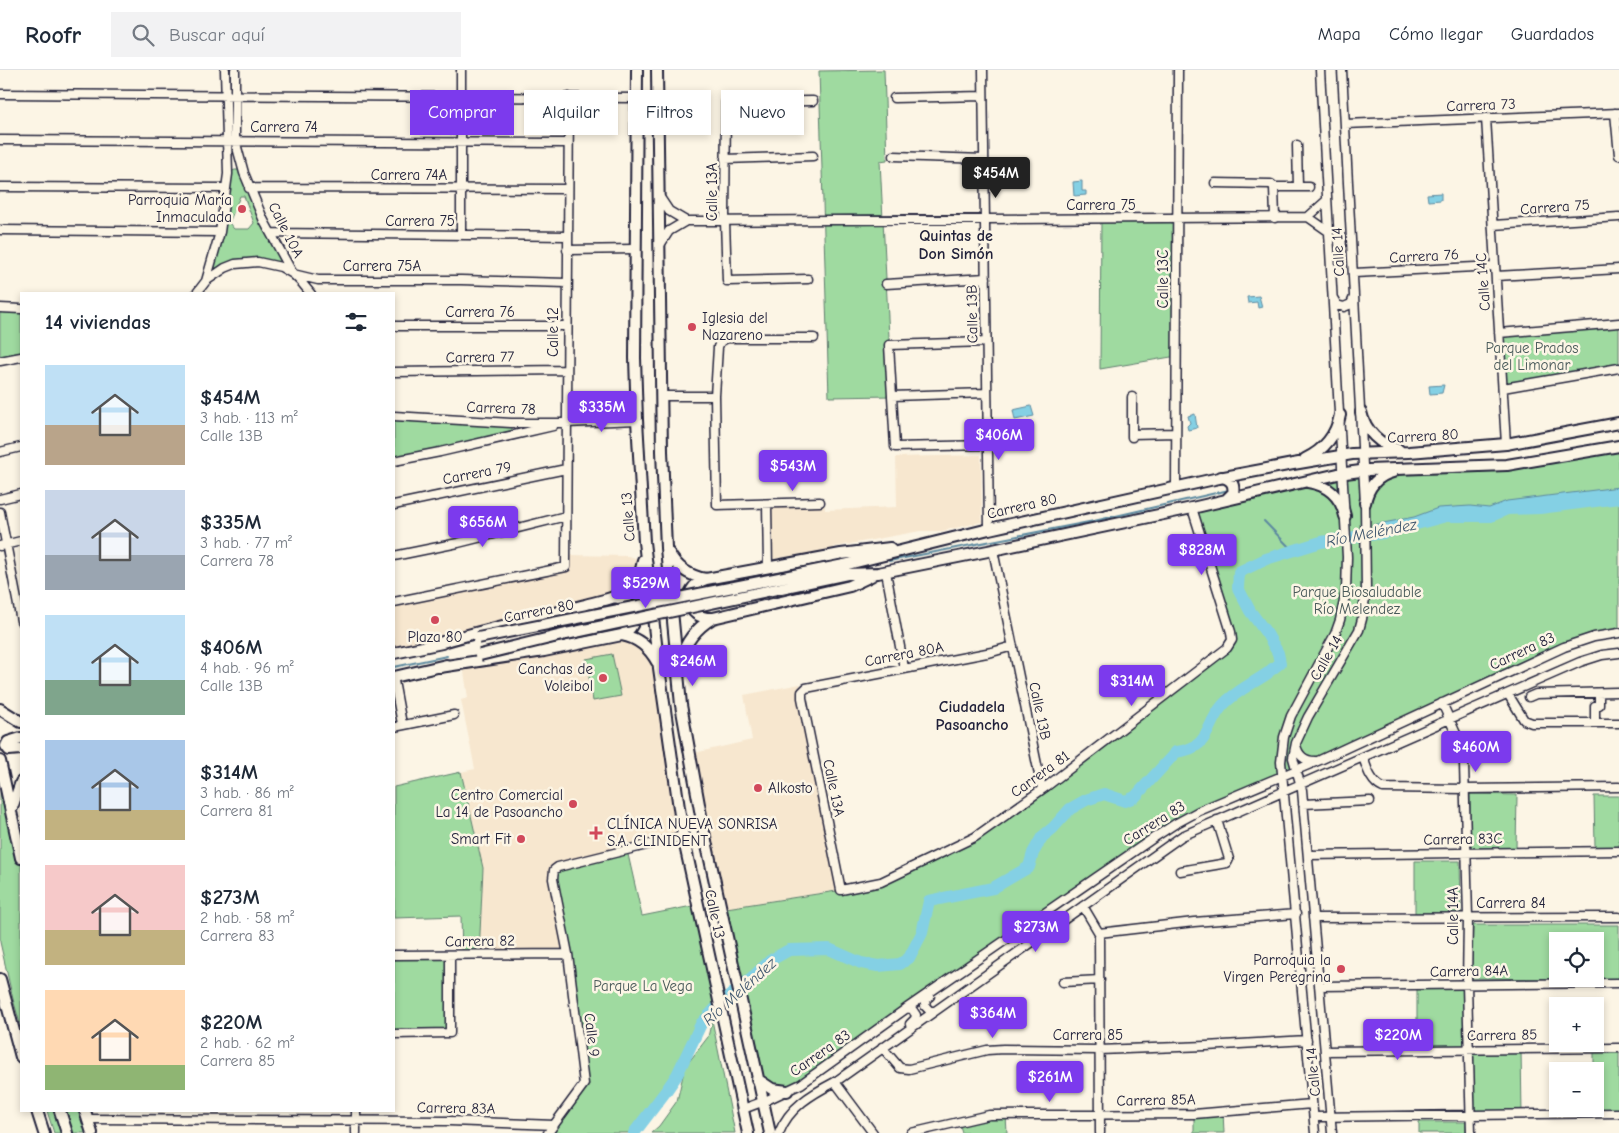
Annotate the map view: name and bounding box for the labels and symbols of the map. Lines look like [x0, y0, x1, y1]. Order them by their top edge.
street label: Carrera 73 [1446, 95, 1516, 115]
street label: Carrera 74 [250, 118, 318, 136]
pin: $454M [961, 156, 1031, 199]
street label: Calle 13A [703, 163, 721, 221]
street label: Carrera 74A [371, 166, 447, 184]
place label: Parroquia María Inmaculada [128, 191, 232, 226]
street label: Carrera 75 [1066, 196, 1136, 214]
street label: Carrera 75 [1520, 196, 1590, 218]
street label: Calle 10A [264, 199, 308, 261]
marker: Parroquia María Inmaculada [236, 203, 248, 215]
street label: Carrera 75 [385, 212, 455, 230]
district label: Quintas de Don Simón [919, 227, 993, 263]
street label: Calle 14 [1328, 227, 1348, 277]
street label: Carrera 76 [1389, 245, 1459, 267]
street label: Calle 13C [1154, 250, 1172, 308]
street label: Calle 14C [1472, 252, 1494, 312]
street label: Carrera 75A [343, 257, 422, 275]
street label: Calle 13B [962, 284, 982, 344]
street label: Carrera 76 [445, 303, 515, 321]
street label: Calle 12 [544, 307, 562, 357]
place label: Iglesia del Nazareno [702, 309, 768, 344]
marker: Iglesia del Nazareno [686, 321, 698, 333]
park label: Parque Prados del Limonar [1486, 339, 1578, 374]
street label: Carrera 77 [445, 347, 515, 367]
pin: $335M [567, 390, 637, 433]
street label: Carrera 78 [466, 398, 536, 418]
pin: $406M [964, 418, 1034, 461]
street label: Carrera 80 [1387, 425, 1459, 447]
pin: $543M [758, 450, 828, 492]
street label: Carrera 79 [441, 458, 513, 488]
street label: Carrera 80 [985, 489, 1059, 523]
street label: Calle 13 [617, 492, 639, 542]
pin: $656M [448, 506, 518, 548]
water label: Río Meléndez [1324, 515, 1419, 551]
pin: $828M [1167, 534, 1237, 576]
pin: $529M [611, 566, 681, 609]
park label: Parque Biosaludable Río Melendez [1292, 583, 1422, 618]
street label: Carrera 80 [502, 595, 576, 627]
marker: Plaza 80 [429, 614, 441, 626]
place label: Plaza 80 [407, 628, 463, 646]
street label: Carrera 83 [1487, 628, 1557, 674]
street label: Calle 14 [1306, 632, 1346, 684]
street label: Carrera 80A [863, 637, 945, 670]
pin: $246M [658, 644, 728, 687]
place label: Canchas de Voleibol [518, 660, 593, 695]
pin: $314M [1097, 664, 1167, 707]
marker: Canchas de Voleibol [597, 672, 609, 684]
street label: Calle 13B [1025, 680, 1055, 742]
district label: Ciudadela Pasoancho [935, 698, 1009, 734]
pin: $460M [1441, 730, 1511, 773]
street label: Carrera 81 [1007, 747, 1073, 801]
street label: Calle 13A [819, 758, 849, 819]
place label: Alkosto [768, 779, 813, 797]
marker: Alkosto [752, 782, 764, 794]
place label: Centro Comercial La 14 de Pasoancho [435, 786, 563, 821]
street label: Carrera 83 [1120, 797, 1188, 849]
marker: Centro Comercial La 14 de Pasoancho [567, 798, 579, 810]
place label: CLÍNICA NUEVA SONRISA S.A. CLINIDENT [607, 814, 778, 850]
marker: CLÍNICA NUEVA SONRISA S.A. CLINIDENT [589, 826, 603, 840]
street label: Carrera 83C [1423, 829, 1503, 849]
place label: Smart Fit [451, 830, 512, 848]
marker: Smart Fit [515, 833, 527, 845]
street label: Calle 14A [1444, 887, 1462, 945]
street label: Calle 13 [701, 888, 729, 940]
street label: Carrera 84 [1476, 894, 1546, 912]
pin: $273M [1001, 910, 1071, 953]
street label: Carrera 82 [445, 931, 515, 951]
place label: Parroquia la Virgen Peregrina [1223, 951, 1331, 986]
water label: Río Meléndez [699, 953, 781, 1029]
street label: Carrera 84A [1430, 961, 1509, 981]
marker: Parroquia la Virgen Peregrina [1335, 963, 1347, 975]
park label: Parque La Vega [593, 977, 693, 995]
pin: $364M [958, 996, 1028, 1039]
street label: Calle 9 [580, 1012, 604, 1058]
pin: $220M [1363, 1018, 1433, 1061]
street label: Carrera 85 [1467, 1025, 1537, 1045]
street label: Carrera 83 [786, 1026, 854, 1080]
street label: Carrera 85 [1053, 1026, 1123, 1044]
street label: Calle 14 [1302, 1047, 1324, 1097]
pin: $261M [1015, 1060, 1085, 1103]
street label: Carrera 85A [1116, 1090, 1196, 1110]
street label: Carrera 83A [417, 1098, 496, 1118]

